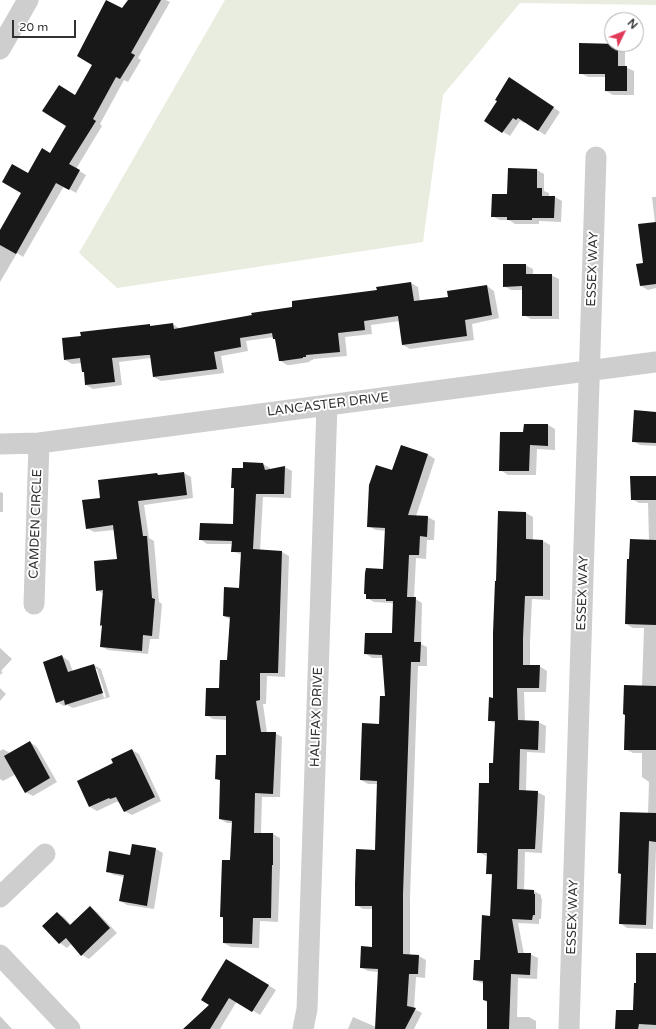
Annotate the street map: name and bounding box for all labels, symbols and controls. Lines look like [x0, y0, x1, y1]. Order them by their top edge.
scale bar [14, 12, 78, 38]
north arrow [604, 12, 644, 52]
text: N [625, 16, 640, 32]
text: 20 m [19, 20, 48, 34]
street label: ESSEX WAY [584, 231, 602, 307]
street label: LANCASTER DRIVE [266, 390, 390, 420]
street label: CAMDEN CIRCLE [26, 469, 46, 579]
street label: ESSEX WAY [574, 555, 592, 631]
street label: HALIFAX DRIVE [307, 667, 327, 767]
street label: ESSEX WAY [564, 879, 582, 955]

